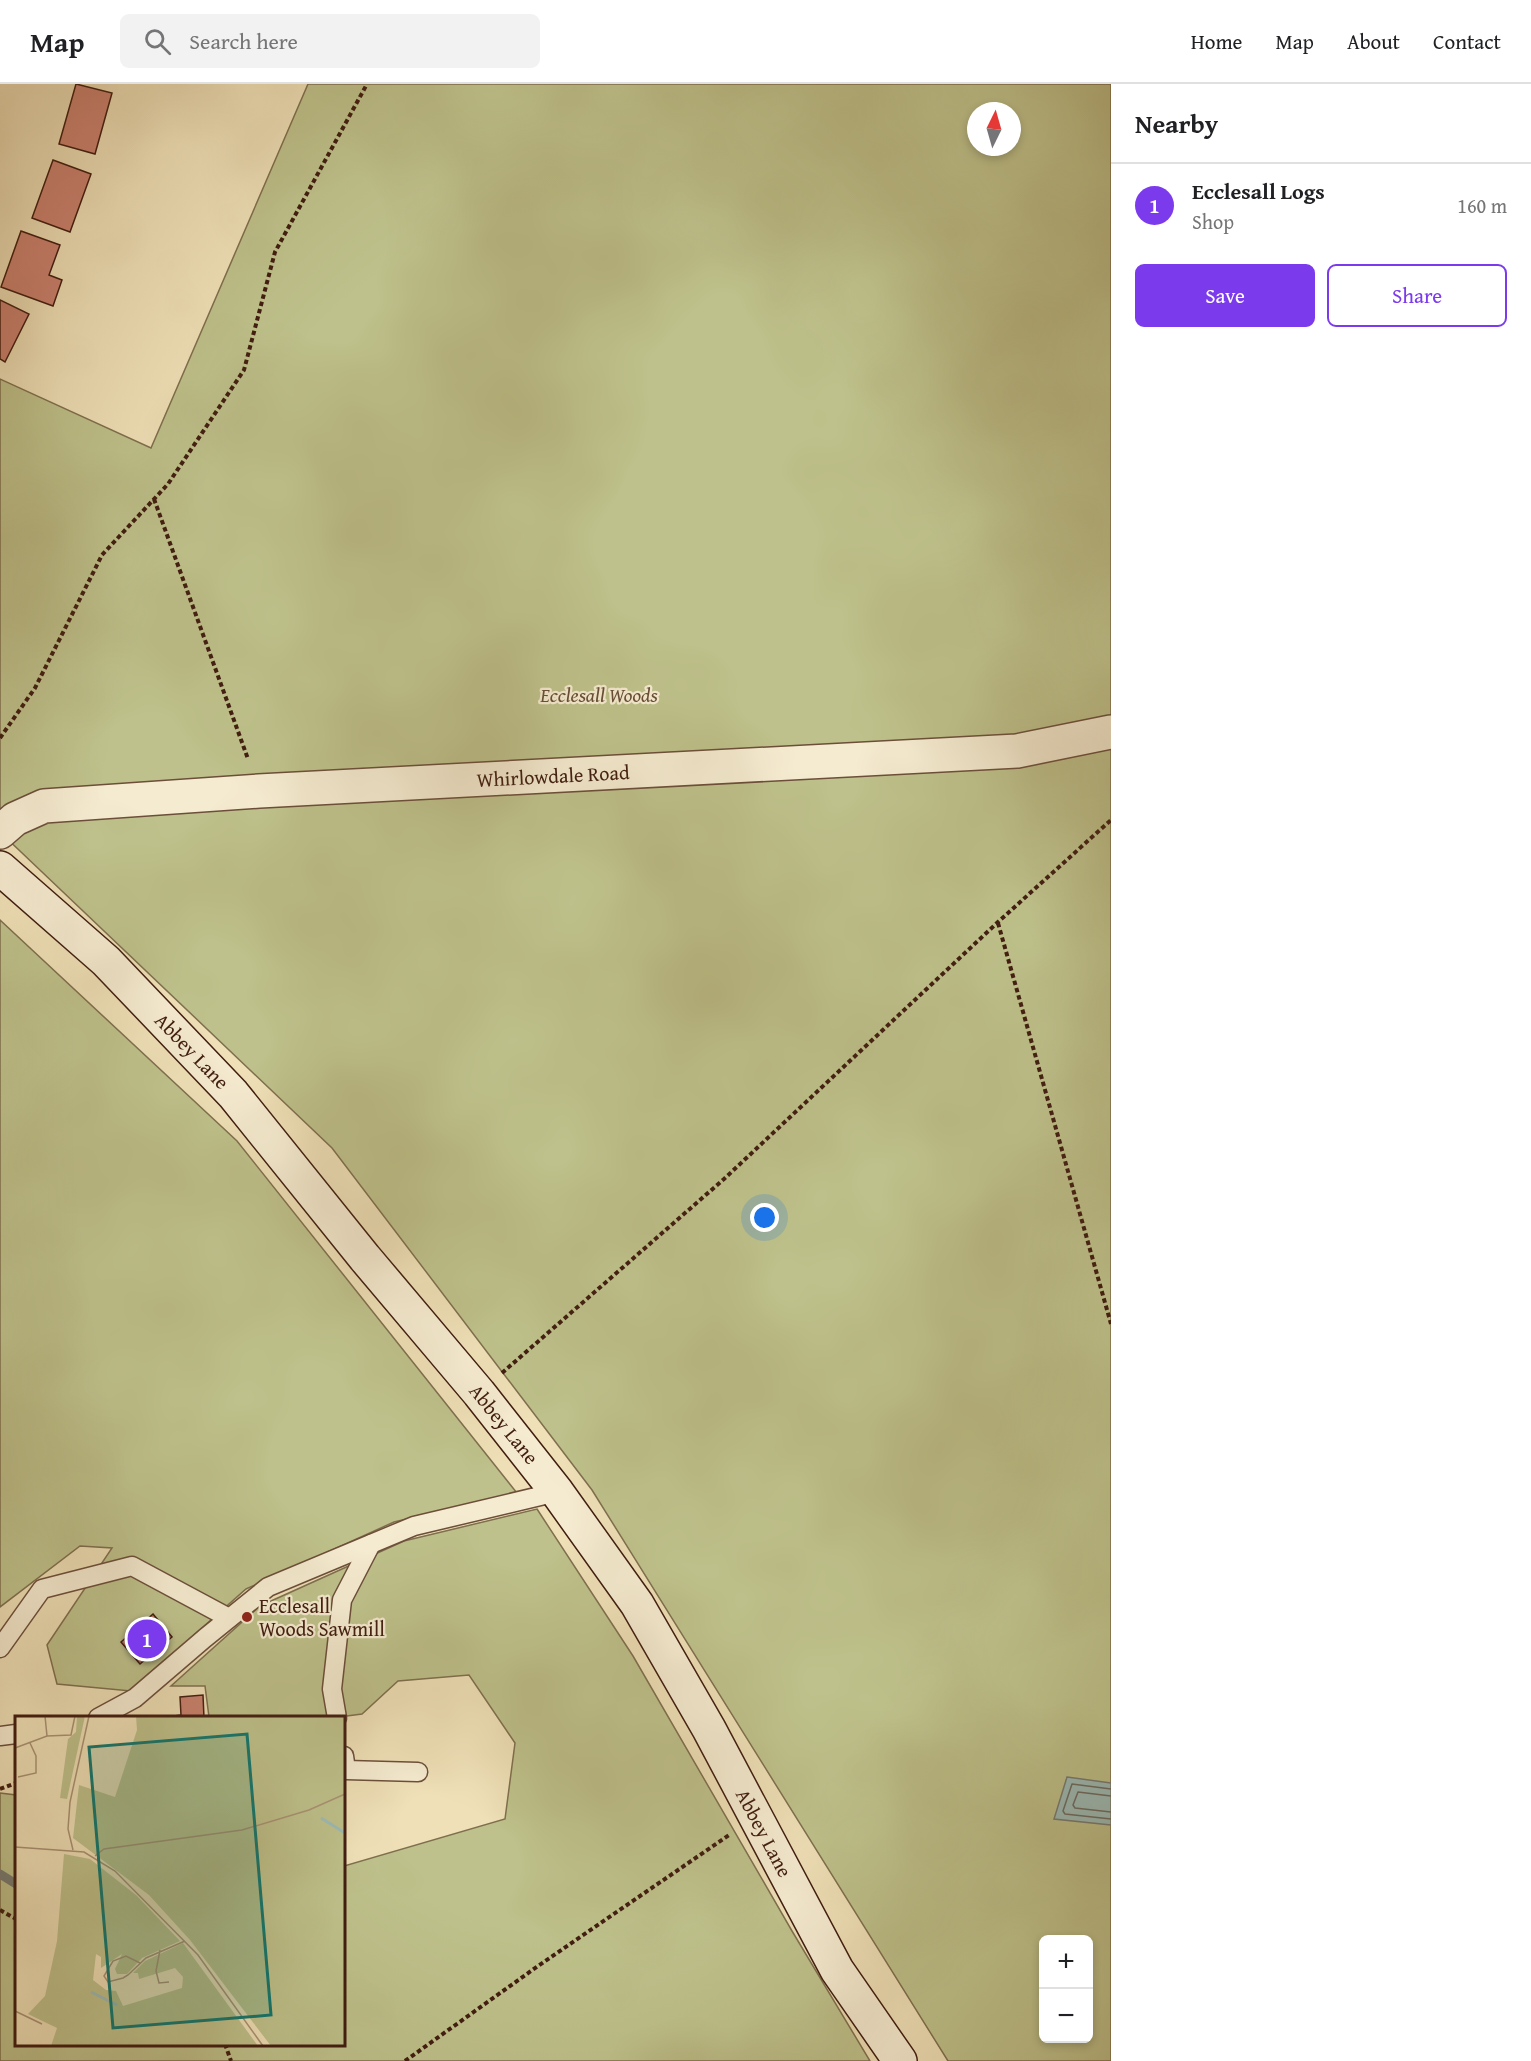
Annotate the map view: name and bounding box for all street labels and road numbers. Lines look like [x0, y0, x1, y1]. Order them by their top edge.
street label: Whirlowdale Road [476, 757, 631, 794]
street label: Abbey Lane [148, 1006, 236, 1095]
street label: Abbey Lane [463, 1377, 546, 1470]
street label: Abbey Lane [729, 1783, 800, 1882]

